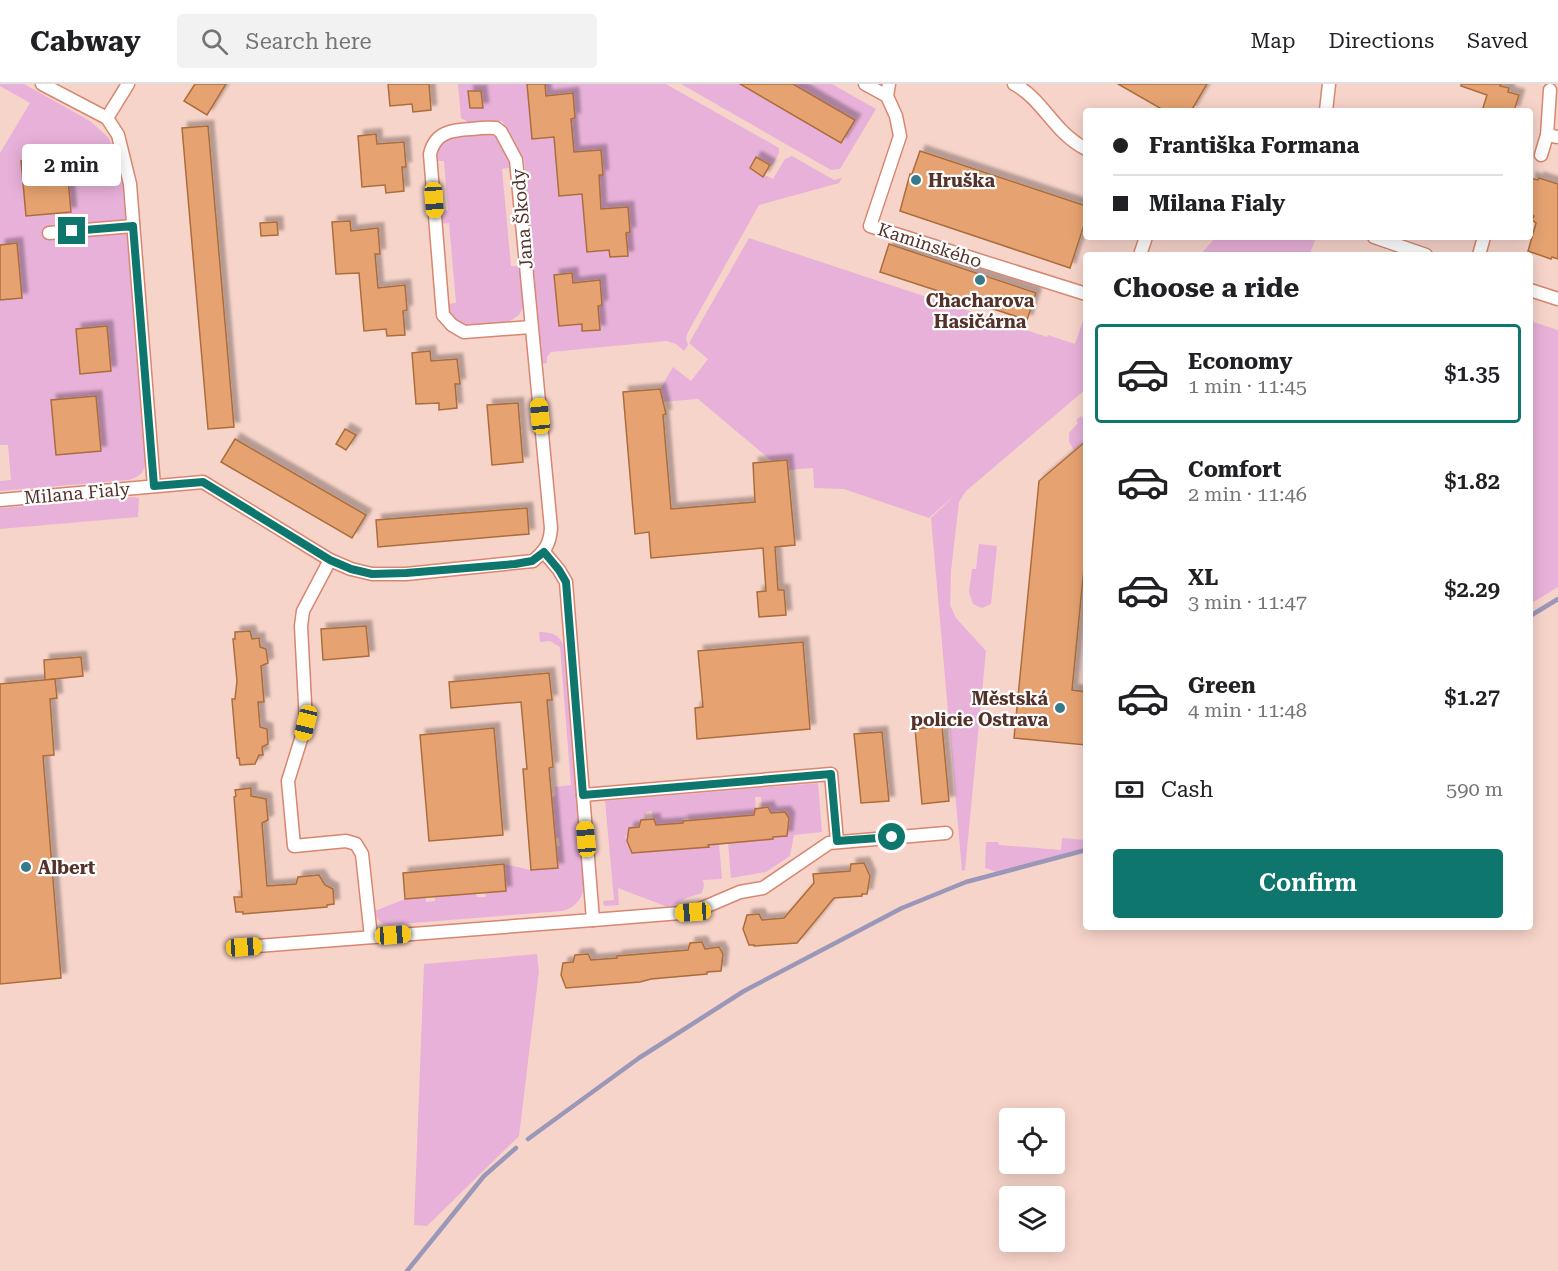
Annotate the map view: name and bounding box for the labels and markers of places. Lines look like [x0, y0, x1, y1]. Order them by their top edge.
place label: Hruška [928, 170, 996, 191]
marker: Hruška [909, 173, 923, 187]
marker: Chacharova Hasičárna [973, 273, 987, 287]
place label: Chacharova Hasičárna [926, 290, 1035, 332]
place label: Městská policie Ostrava [911, 688, 1048, 730]
marker: Městská policie Ostrava [1053, 701, 1067, 715]
place label: Albert [38, 857, 95, 878]
marker: Albert [19, 860, 33, 874]

